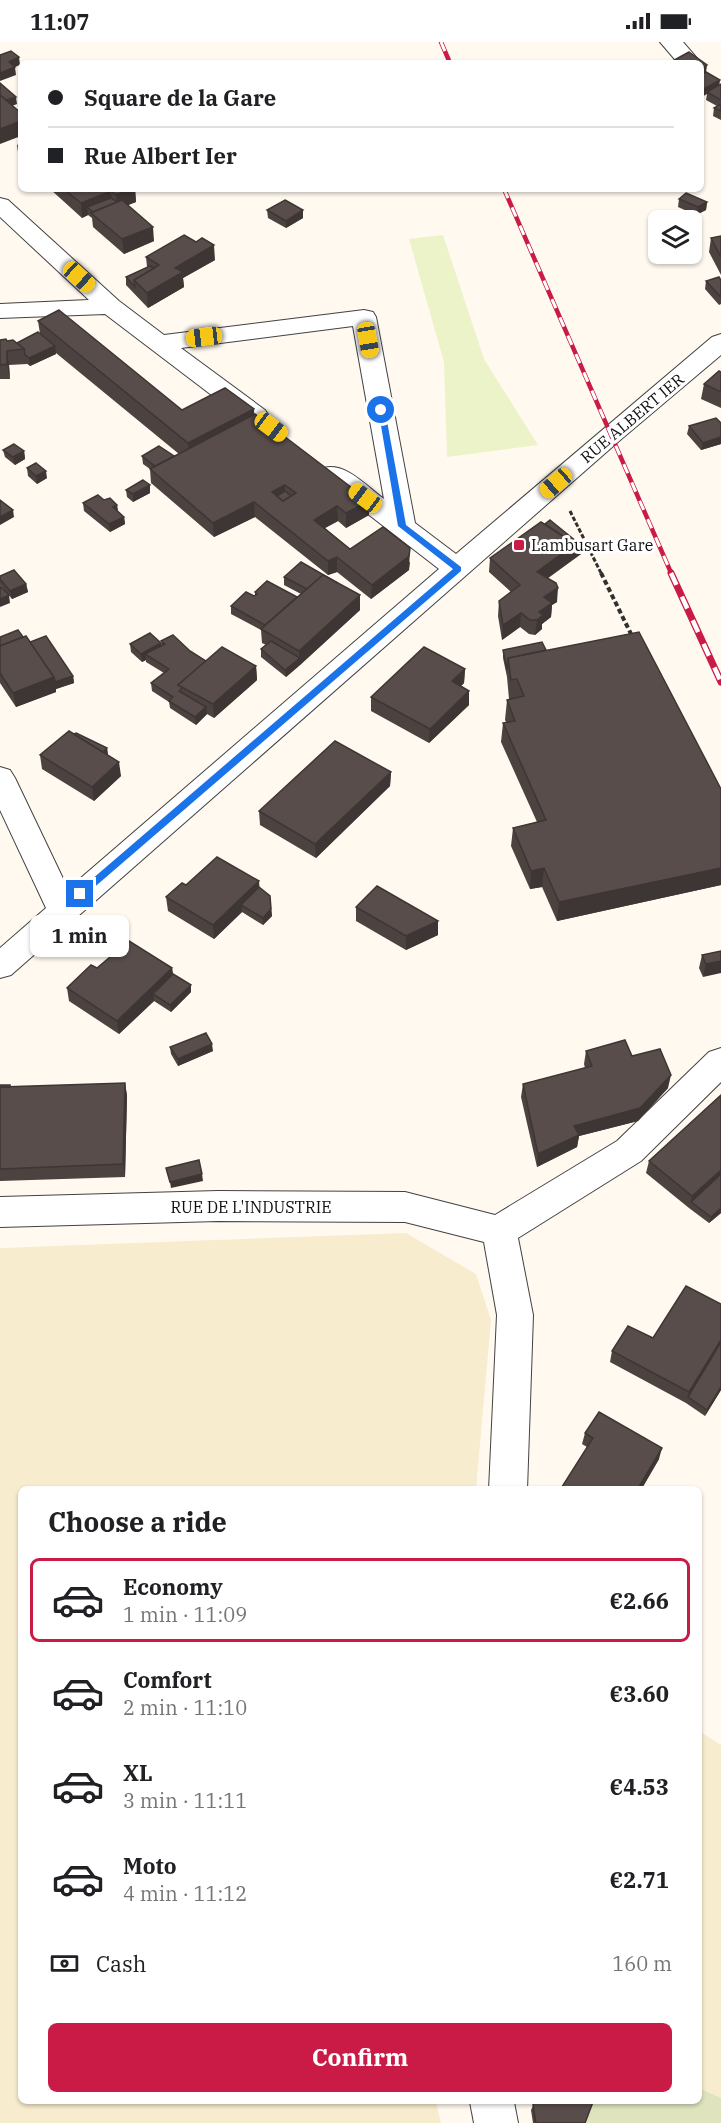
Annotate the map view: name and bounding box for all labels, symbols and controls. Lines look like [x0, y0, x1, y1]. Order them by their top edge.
text: 11:07 [30, 7, 89, 36]
text: Square de la Gare [84, 83, 276, 112]
text: Rue Albert Ier [84, 141, 237, 170]
map controls [648, 210, 702, 264]
button: layers [648, 210, 702, 264]
car [60, 258, 98, 296]
car [356, 321, 380, 359]
car [185, 326, 223, 348]
street label: RUE ALBERT IER [576, 369, 688, 467]
route start [367, 396, 394, 423]
car [251, 409, 291, 445]
car [537, 464, 575, 502]
car [345, 480, 385, 516]
place label: Lambusart Gare [531, 535, 653, 555]
marker: Lambusart Gare [512, 538, 526, 552]
route end [66, 880, 93, 907]
callout: 1 min [31, 915, 130, 957]
text: 1 min [52, 922, 108, 949]
street label: RUE DE L'INDUSTRIE [170, 1197, 332, 1217]
text: Choose a ride [48, 1504, 227, 1539]
text: Economy [123, 1572, 223, 1601]
icon: car [51, 1573, 105, 1627]
text: €2.66 [610, 1586, 669, 1615]
text: 1 min · 11:09 [123, 1601, 247, 1628]
text: Comfort [123, 1665, 212, 1694]
icon: car [51, 1666, 105, 1720]
text: €3.60 [610, 1679, 669, 1708]
text: 2 min · 11:10 [123, 1694, 247, 1721]
text: XL [123, 1758, 153, 1787]
icon: car [51, 1759, 105, 1813]
text: €4.53 [610, 1772, 669, 1801]
text: 3 min · 11:11 [123, 1787, 247, 1814]
text: Moto [123, 1851, 177, 1880]
icon: car [51, 1852, 105, 1906]
text: €2.71 [610, 1865, 669, 1894]
text: 4 min · 11:12 [123, 1880, 247, 1907]
icon: cash [48, 1947, 81, 1980]
text: Cash [96, 1949, 147, 1978]
text: 160 m [612, 1950, 672, 1977]
button: Confirm [48, 2023, 672, 2092]

